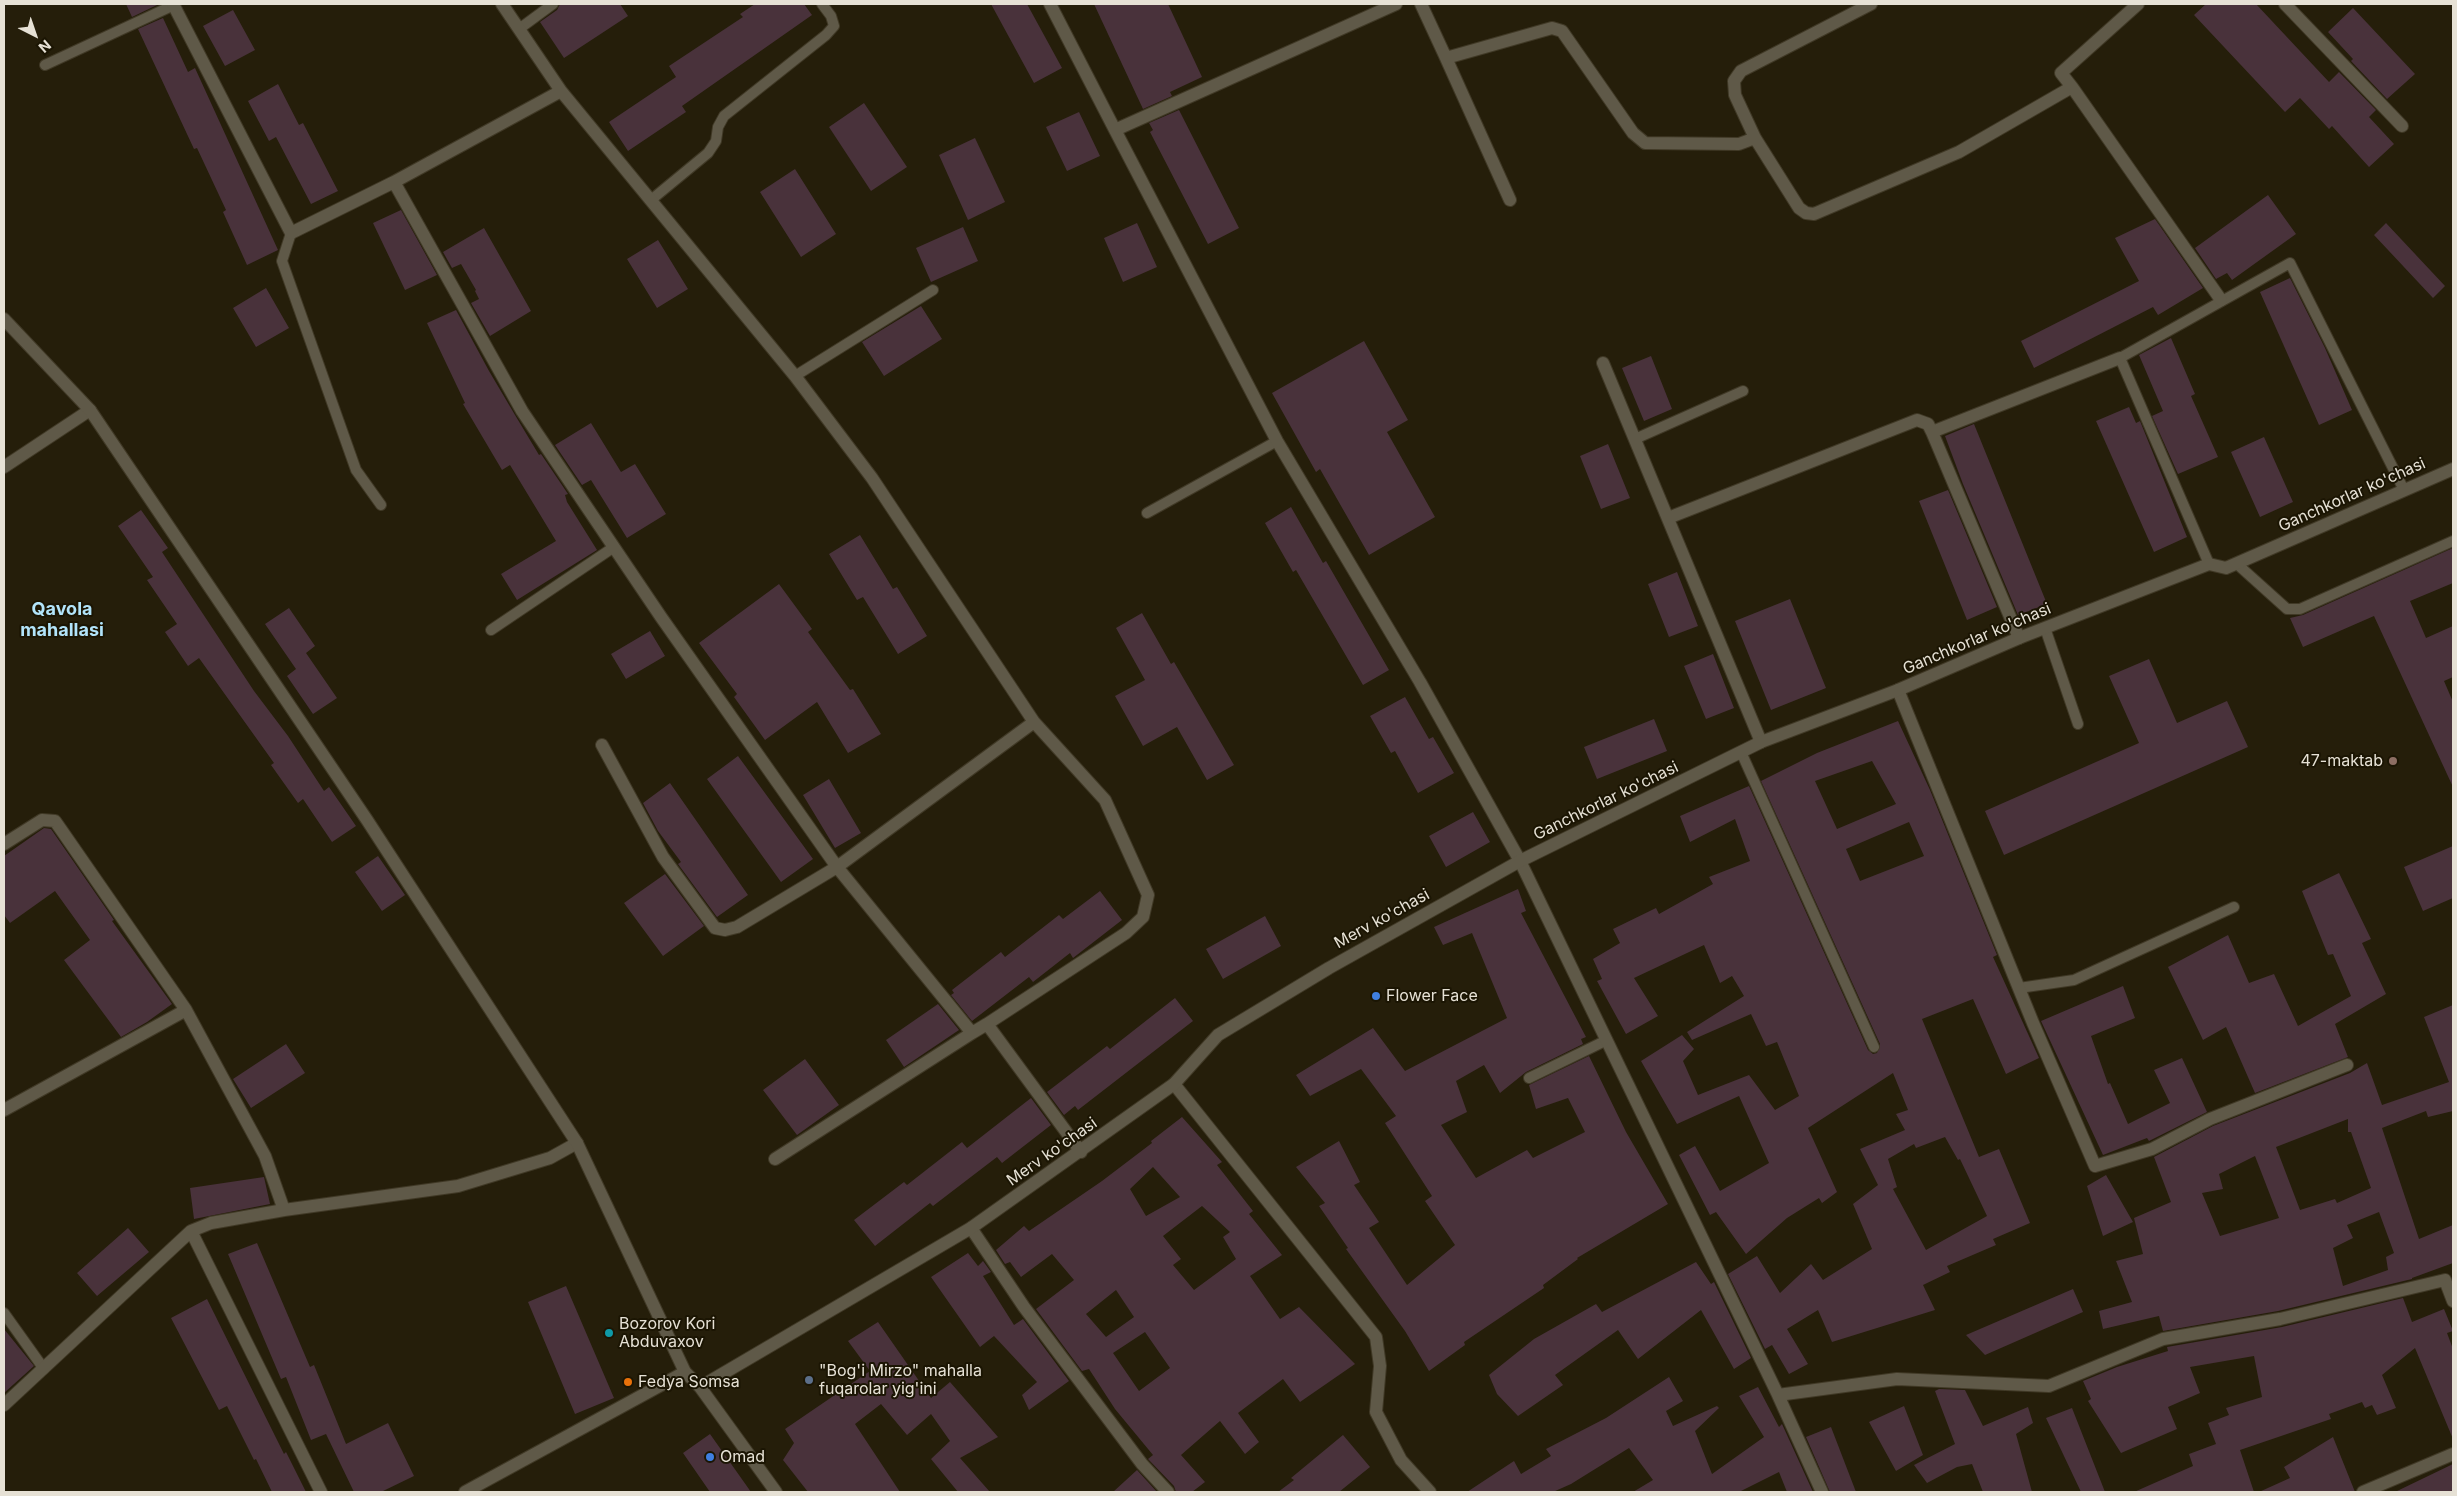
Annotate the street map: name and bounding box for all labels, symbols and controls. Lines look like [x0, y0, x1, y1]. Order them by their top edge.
north arrow [10, 10, 60, 60]
text: N [36, 37, 55, 57]
street label: Ganchkorlar ko'chasi [2276, 454, 2428, 536]
district label: Qavola mahallasi [20, 599, 104, 642]
street label: Ganchkorlar ko'chasi [1900, 599, 2054, 679]
place label: 47-maktab [2300, 751, 2383, 771]
marker: 47-maktab [2387, 755, 2399, 767]
street label: Ganchkorlar ko'chasi [1530, 758, 1682, 844]
street label: Merv ko'chasi [1331, 885, 1433, 953]
place label: Flower Face [1386, 986, 1478, 1006]
marker: Flower Face [1370, 990, 1382, 1002]
street label: Merv ko'chasi [1003, 1114, 1101, 1190]
place label: Bozorov Kori Abduvaxov [619, 1314, 715, 1352]
marker: Bozorov Kori Abduvaxov [603, 1327, 615, 1339]
place label: "Bog'i Mirzo" mahalla fuqarolar yig'ini [819, 1361, 982, 1399]
place label: Fedya Somsa [638, 1372, 740, 1392]
marker: "Bog'i Mirzo" mahalla fuqarolar yig'ini [803, 1374, 815, 1386]
marker: Fedya Somsa [622, 1376, 634, 1388]
place label: Omad [720, 1447, 765, 1467]
marker: Omad [704, 1451, 716, 1463]

